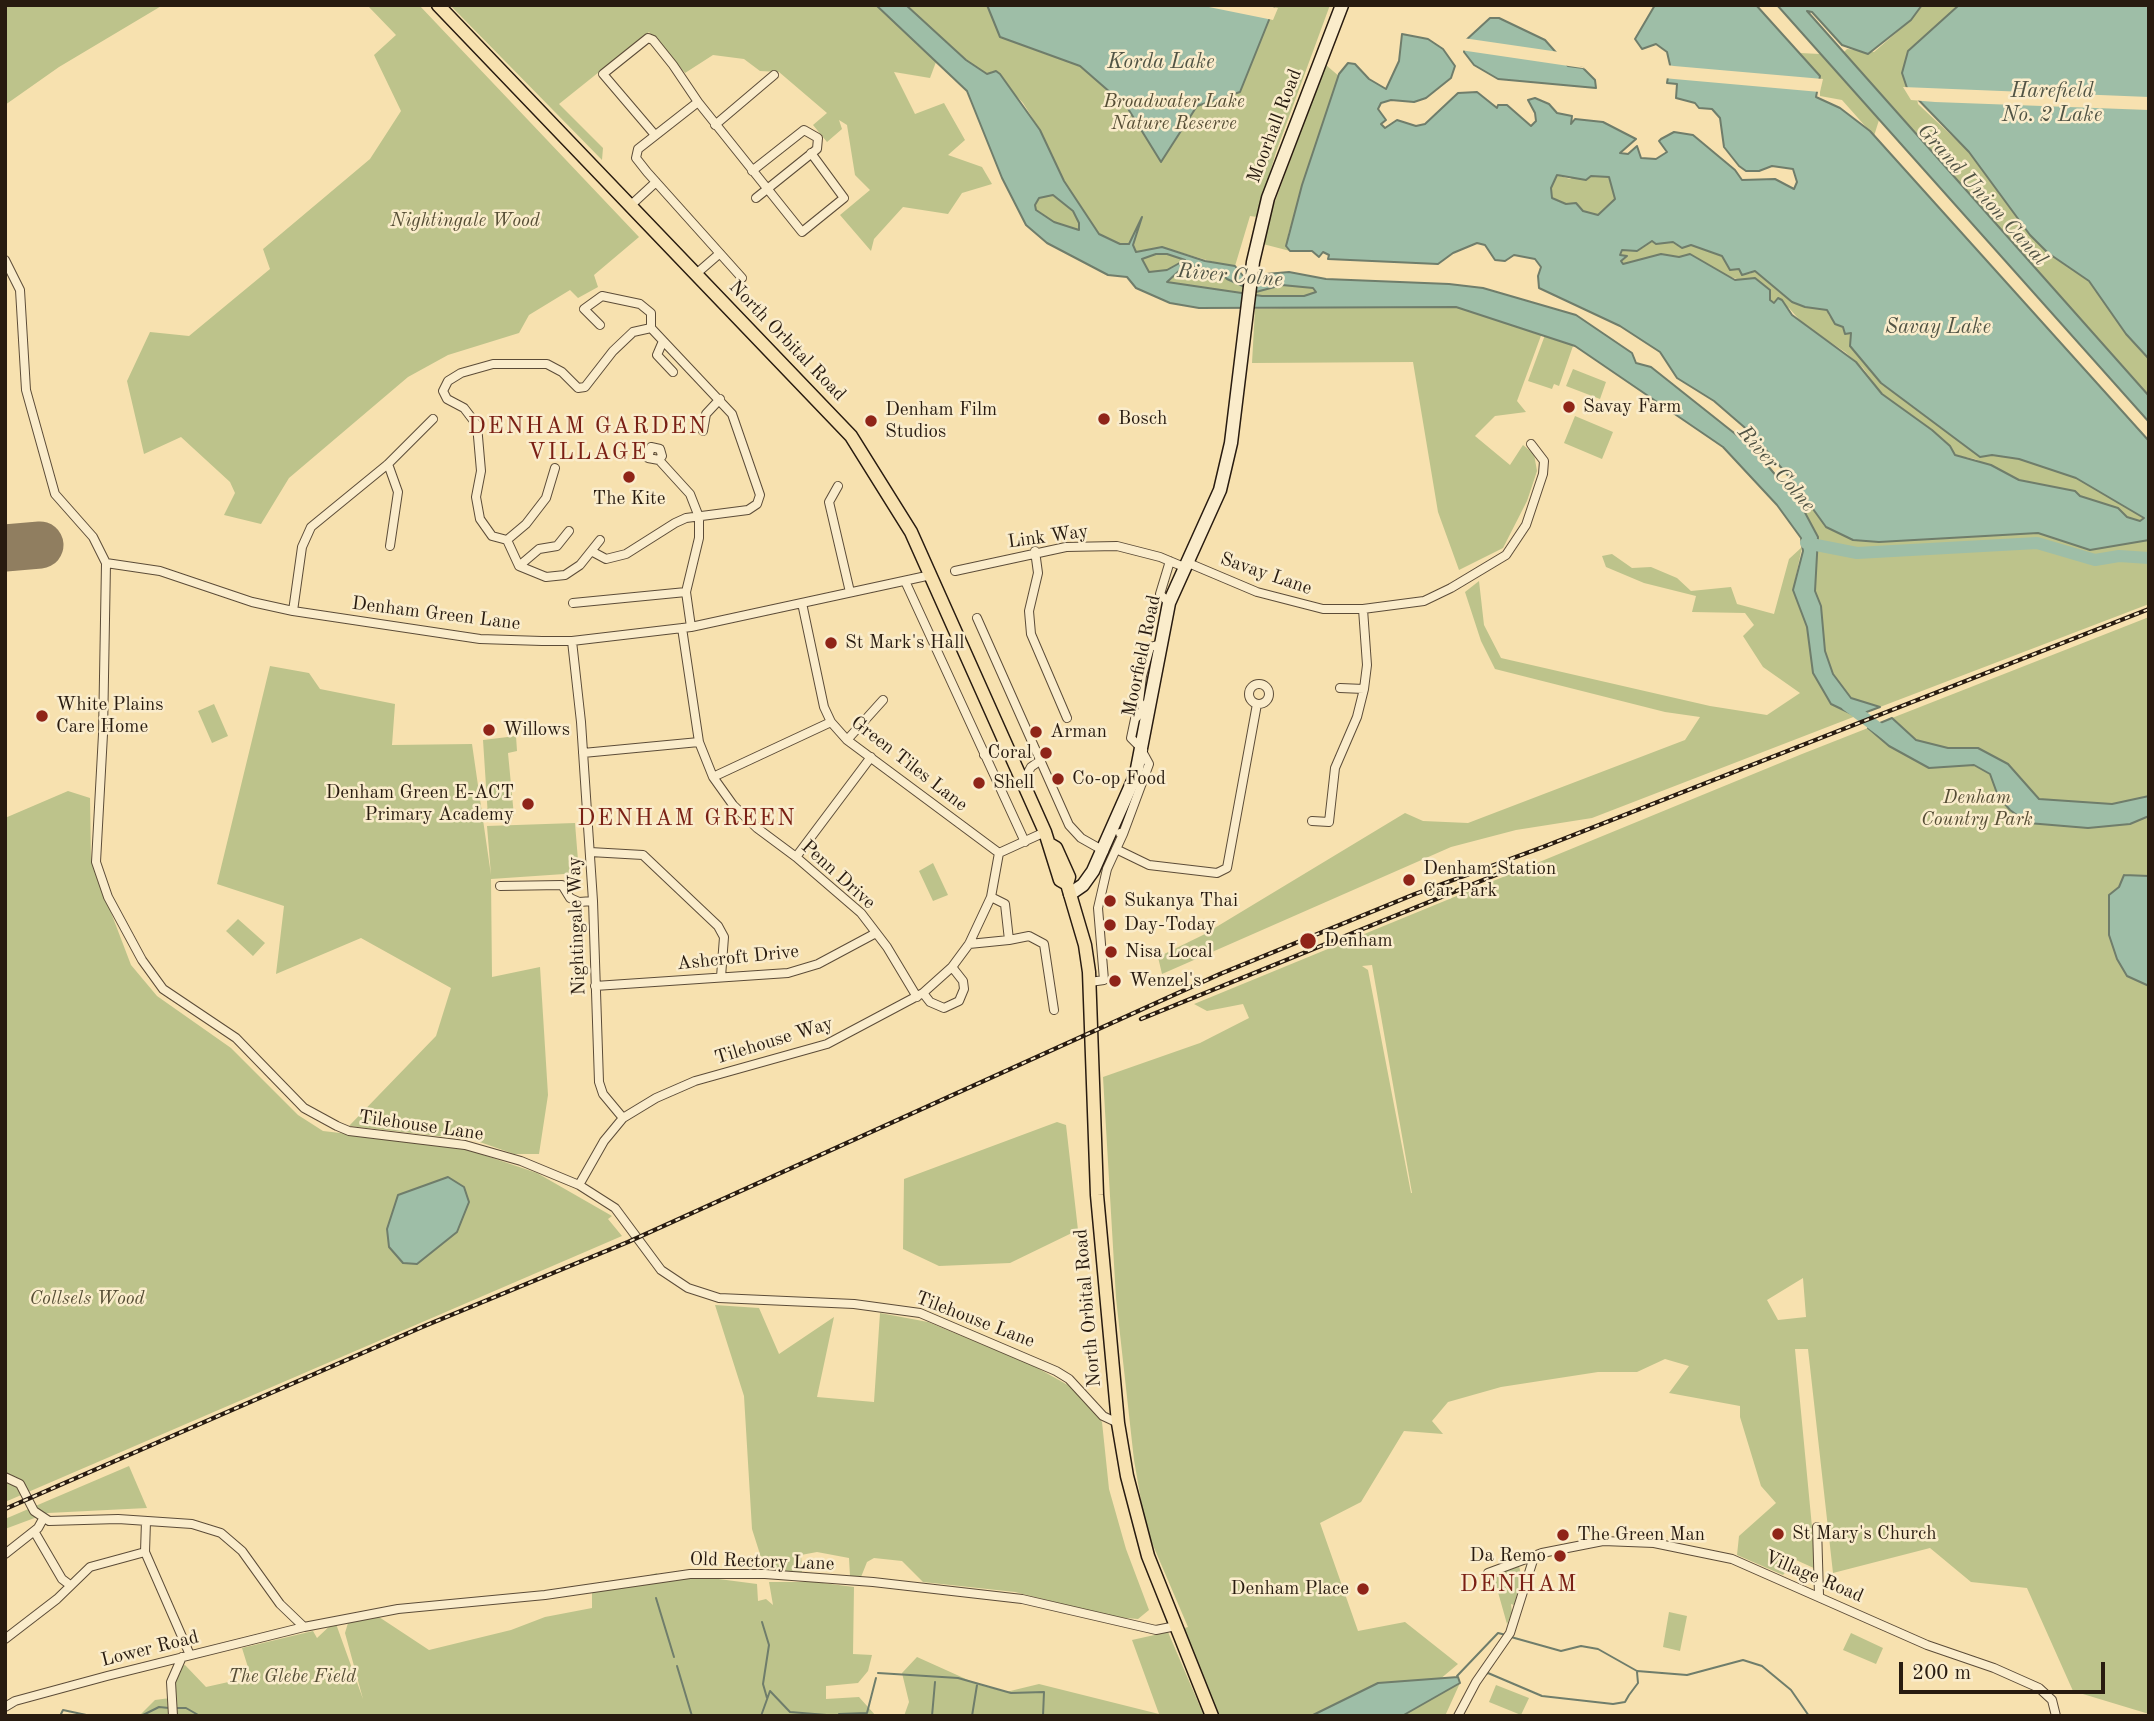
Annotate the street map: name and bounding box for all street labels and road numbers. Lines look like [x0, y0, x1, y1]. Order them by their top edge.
street label: Moorhall Road [1243, 66, 1307, 186]
street label: North Orbital Road [724, 276, 850, 406]
street label: Link Way [1006, 520, 1090, 554]
street label: Savay Lane [1217, 548, 1315, 600]
street label: Denham Green Lane [350, 592, 522, 636]
street label: Moorfield Road [1118, 593, 1166, 719]
street label: Green Tiles Lane [846, 711, 972, 817]
street label: Penn Drive [796, 836, 880, 914]
street label: Nightingale Way [563, 856, 591, 996]
street label: Ashcroft Drive [676, 940, 800, 976]
street label: Tilehouse Way [712, 1012, 836, 1070]
street label: Tilehouse Lane [357, 1106, 485, 1146]
street label: North Orbital Road [1070, 1228, 1106, 1388]
street label: Tilehouse Lane [912, 1287, 1038, 1353]
street label: Village Road [1761, 1546, 1867, 1608]
street label: Old Rectory Lane [689, 1548, 835, 1576]
street label: Lower Road [99, 1626, 201, 1672]

